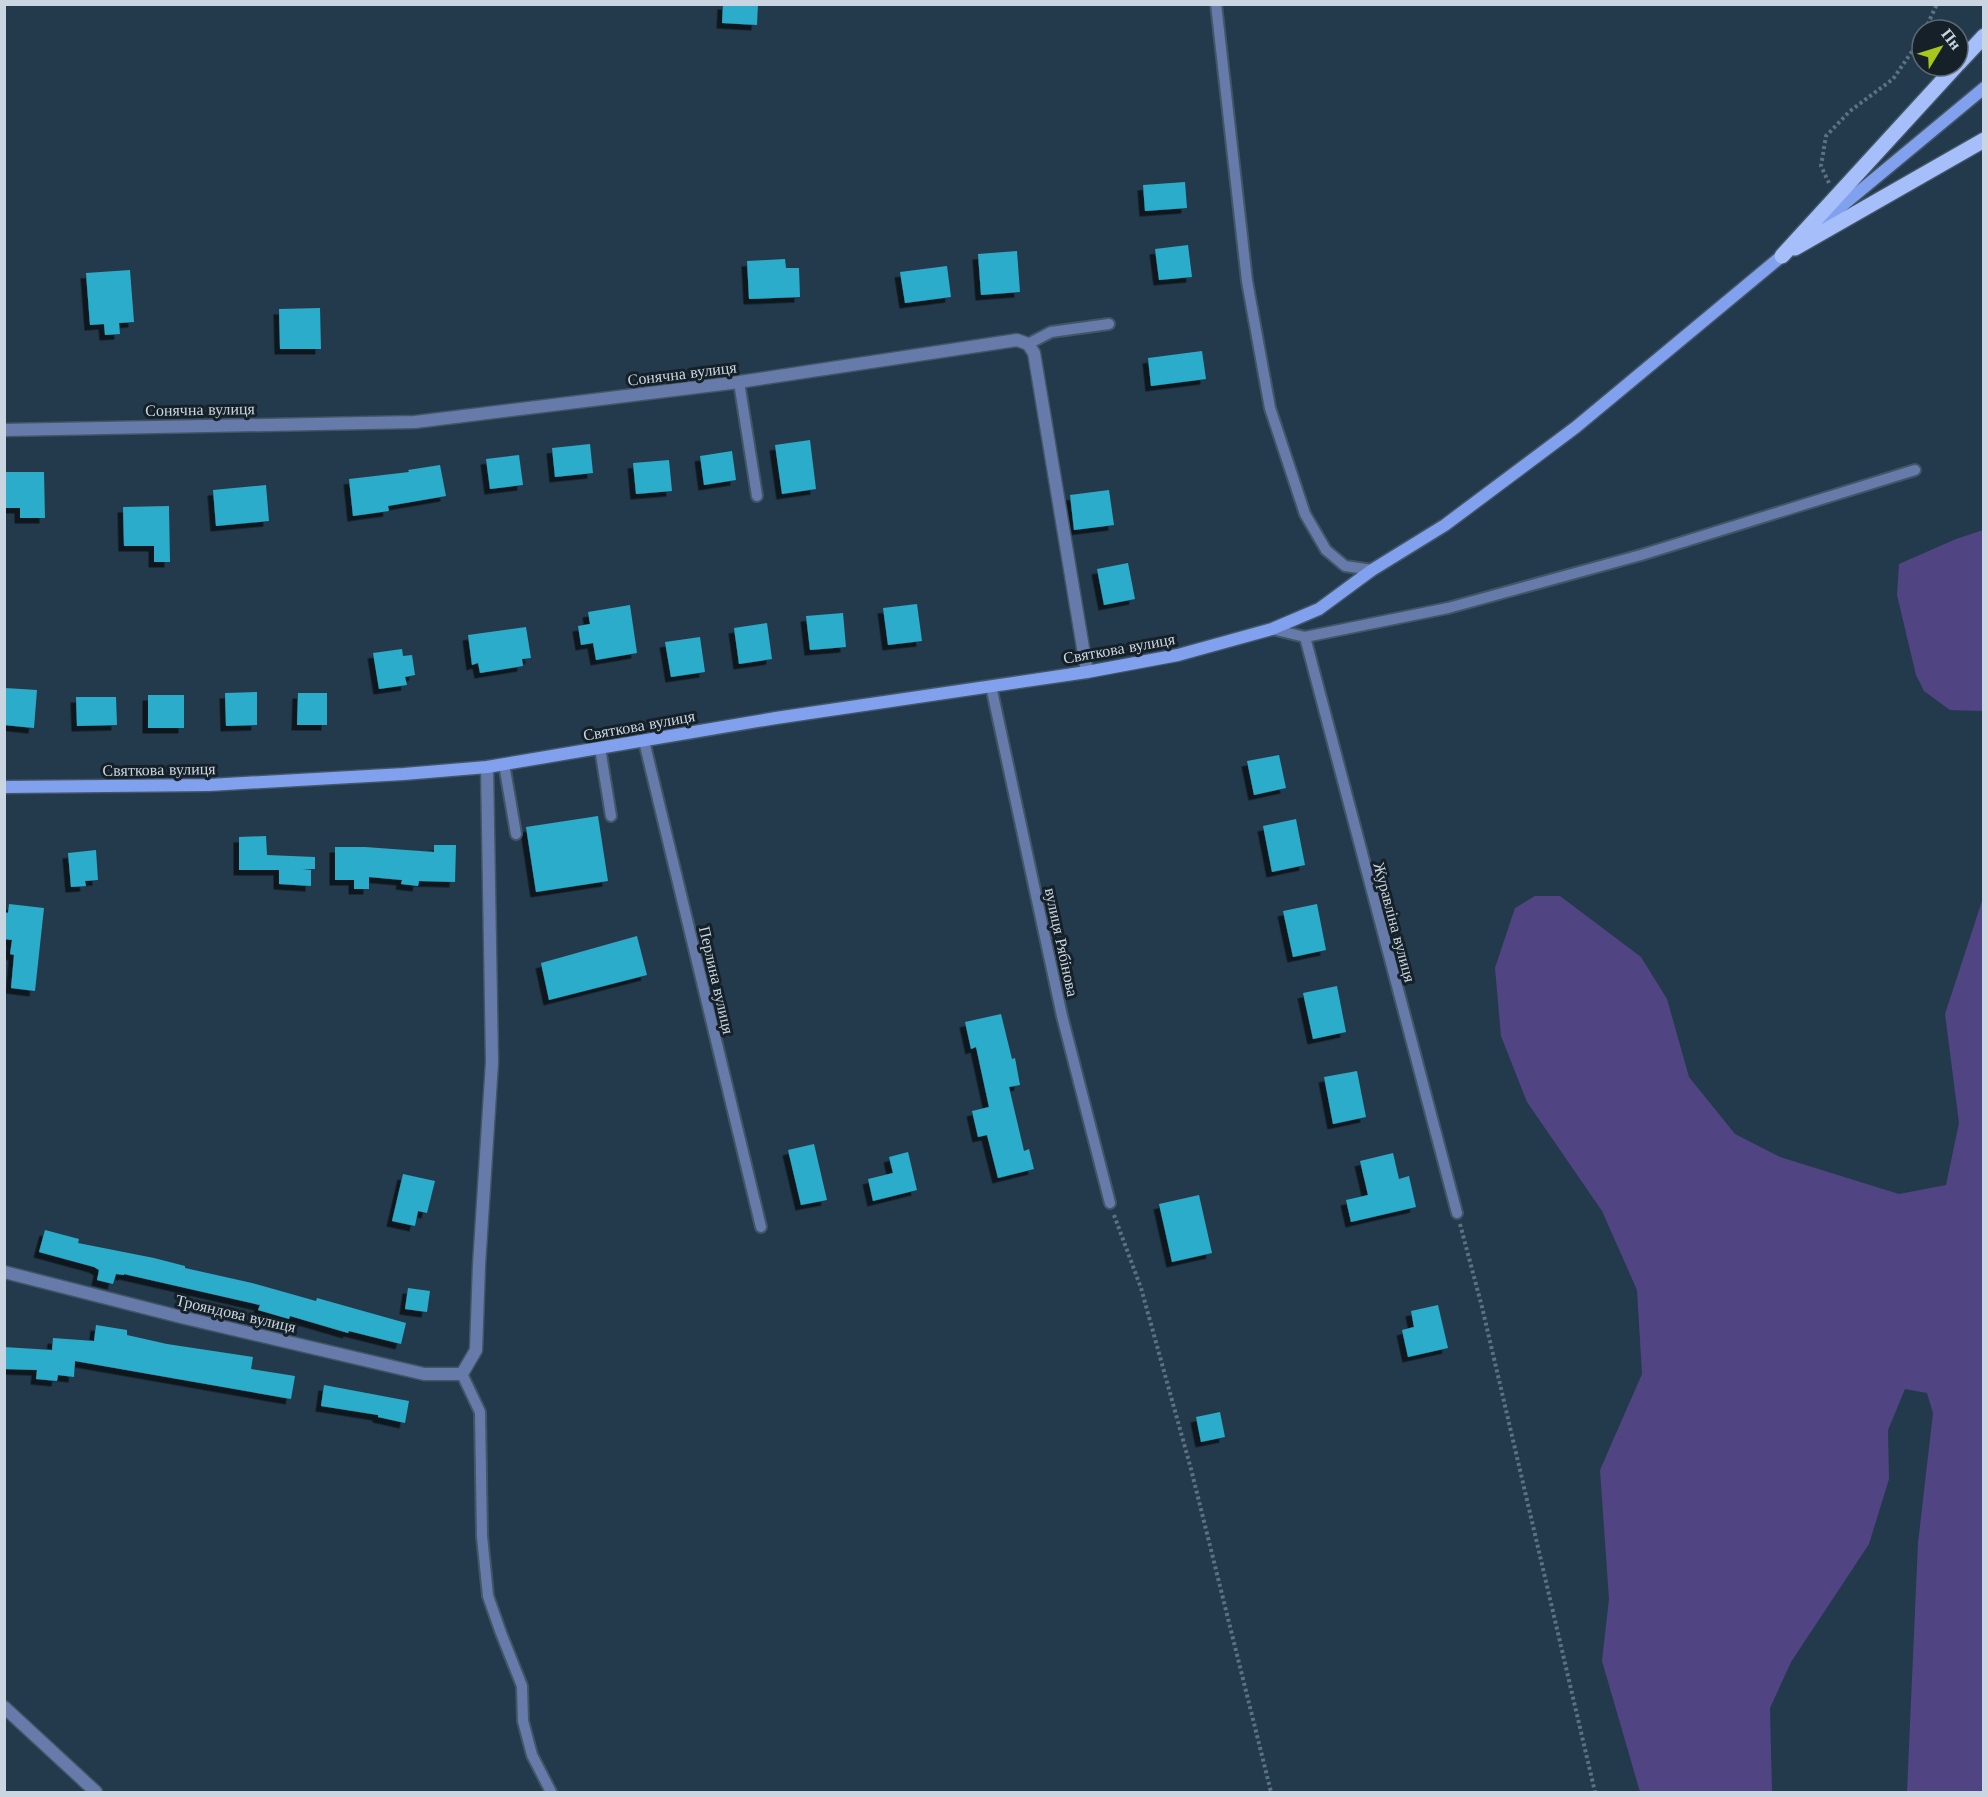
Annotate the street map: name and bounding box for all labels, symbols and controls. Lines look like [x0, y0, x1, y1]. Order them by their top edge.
north arrow [1910, 18, 1970, 78]
text: Пн [1937, 24, 1966, 53]
street label: Сонячна вулиця [626, 356, 738, 390]
street label: Сонячна вулиця [145, 398, 256, 420]
street label: Святкова вулиця [1062, 628, 1177, 668]
street label: Святкова вулиця [582, 705, 697, 745]
street label: Святкова вулиця [102, 758, 216, 780]
street label: Журавліна вулиця [1369, 860, 1421, 985]
street label: вулиця Рябінова [1041, 886, 1083, 998]
street label: Перлина вулиця [695, 924, 739, 1036]
street label: Трояндова вулиця [174, 1289, 299, 1337]

